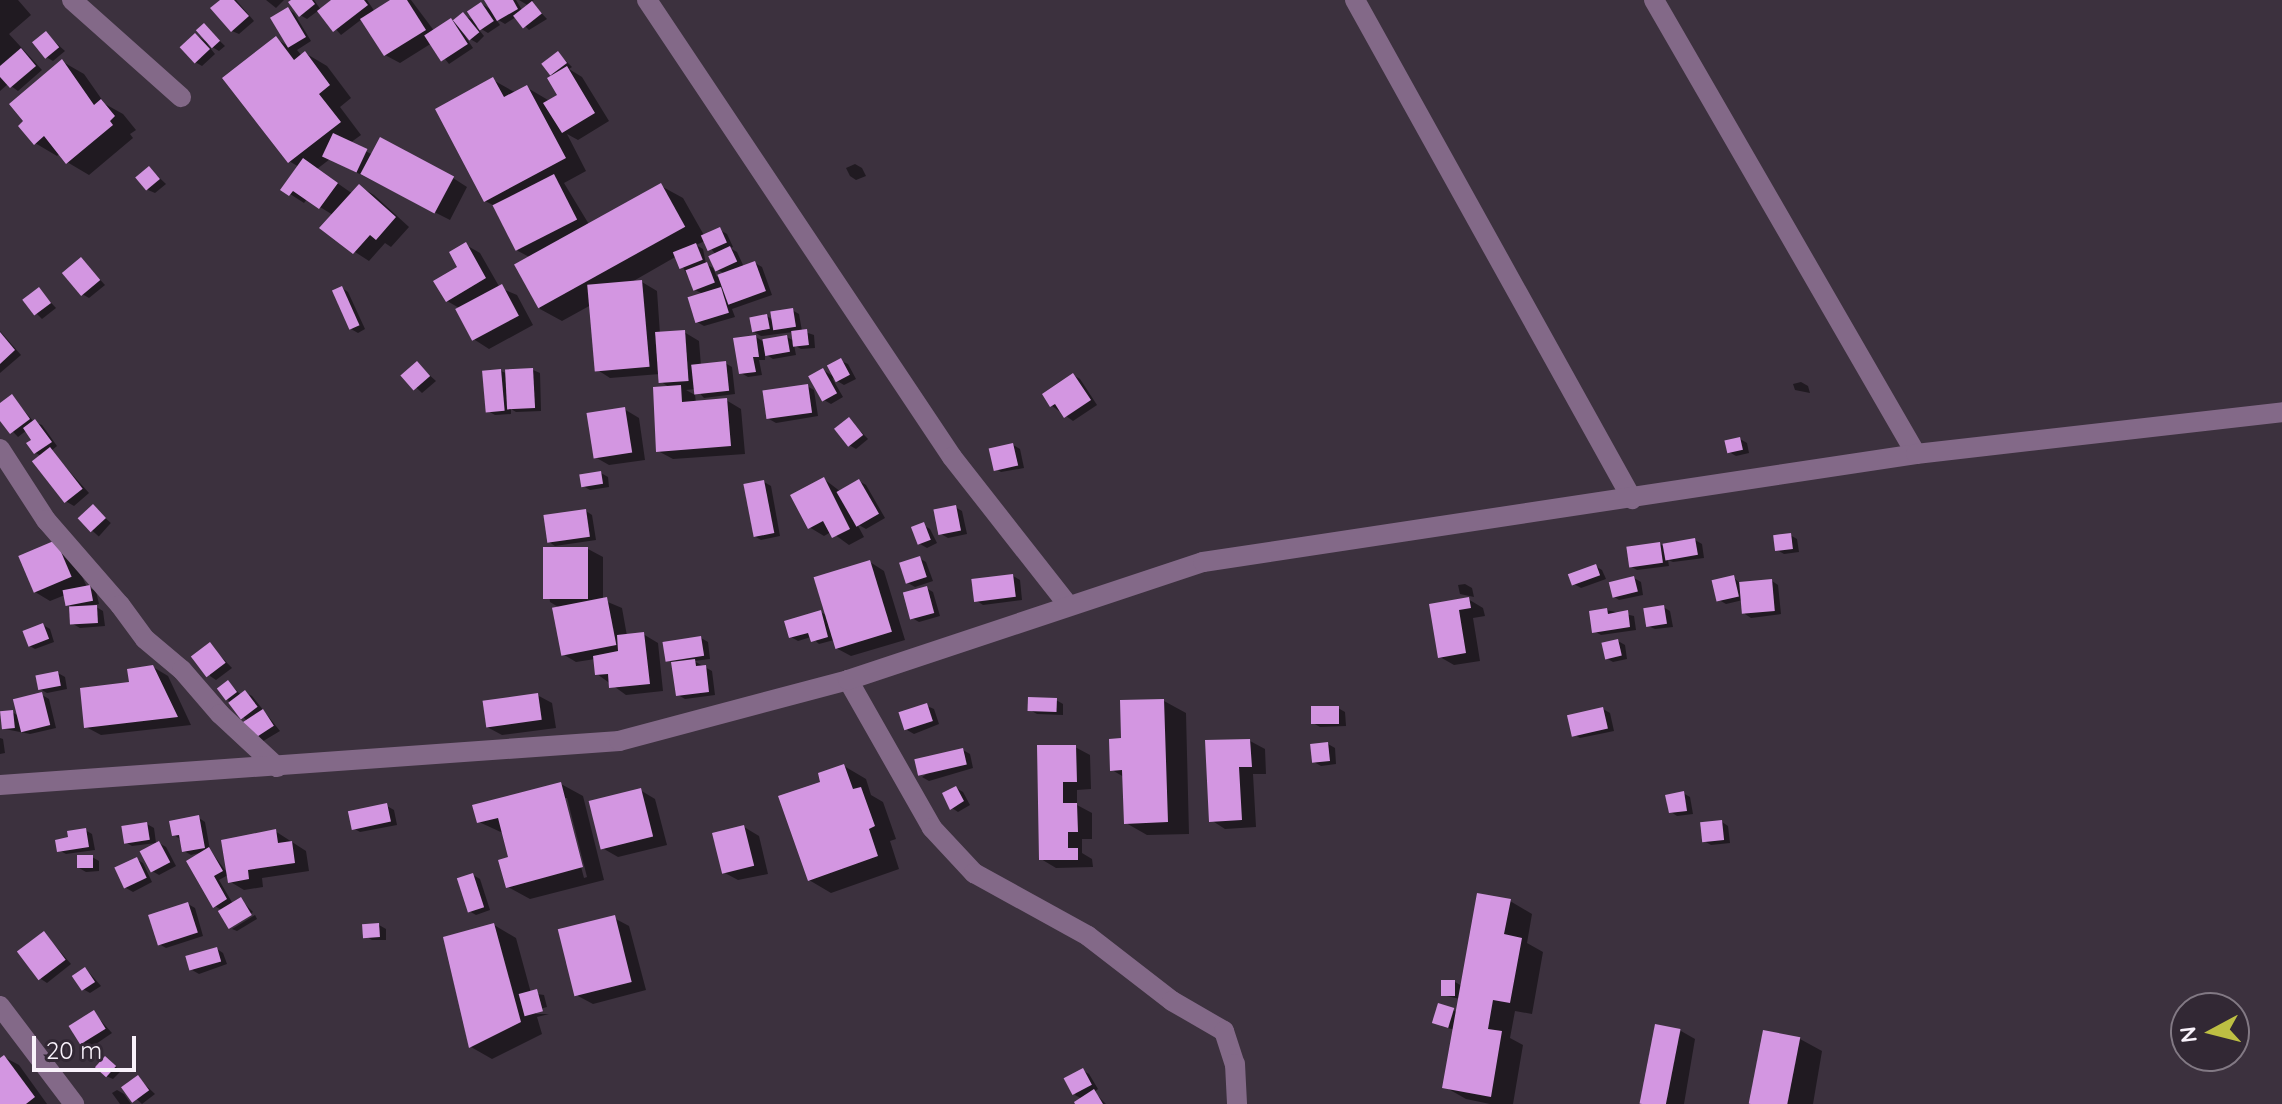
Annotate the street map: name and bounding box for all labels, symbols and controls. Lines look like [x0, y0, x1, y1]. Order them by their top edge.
north arrow [2170, 992, 2250, 1072]
scale bar [36, 1020, 140, 1070]
text: N [2173, 1025, 2203, 1044]
text: 20 m [46, 1035, 102, 1065]

